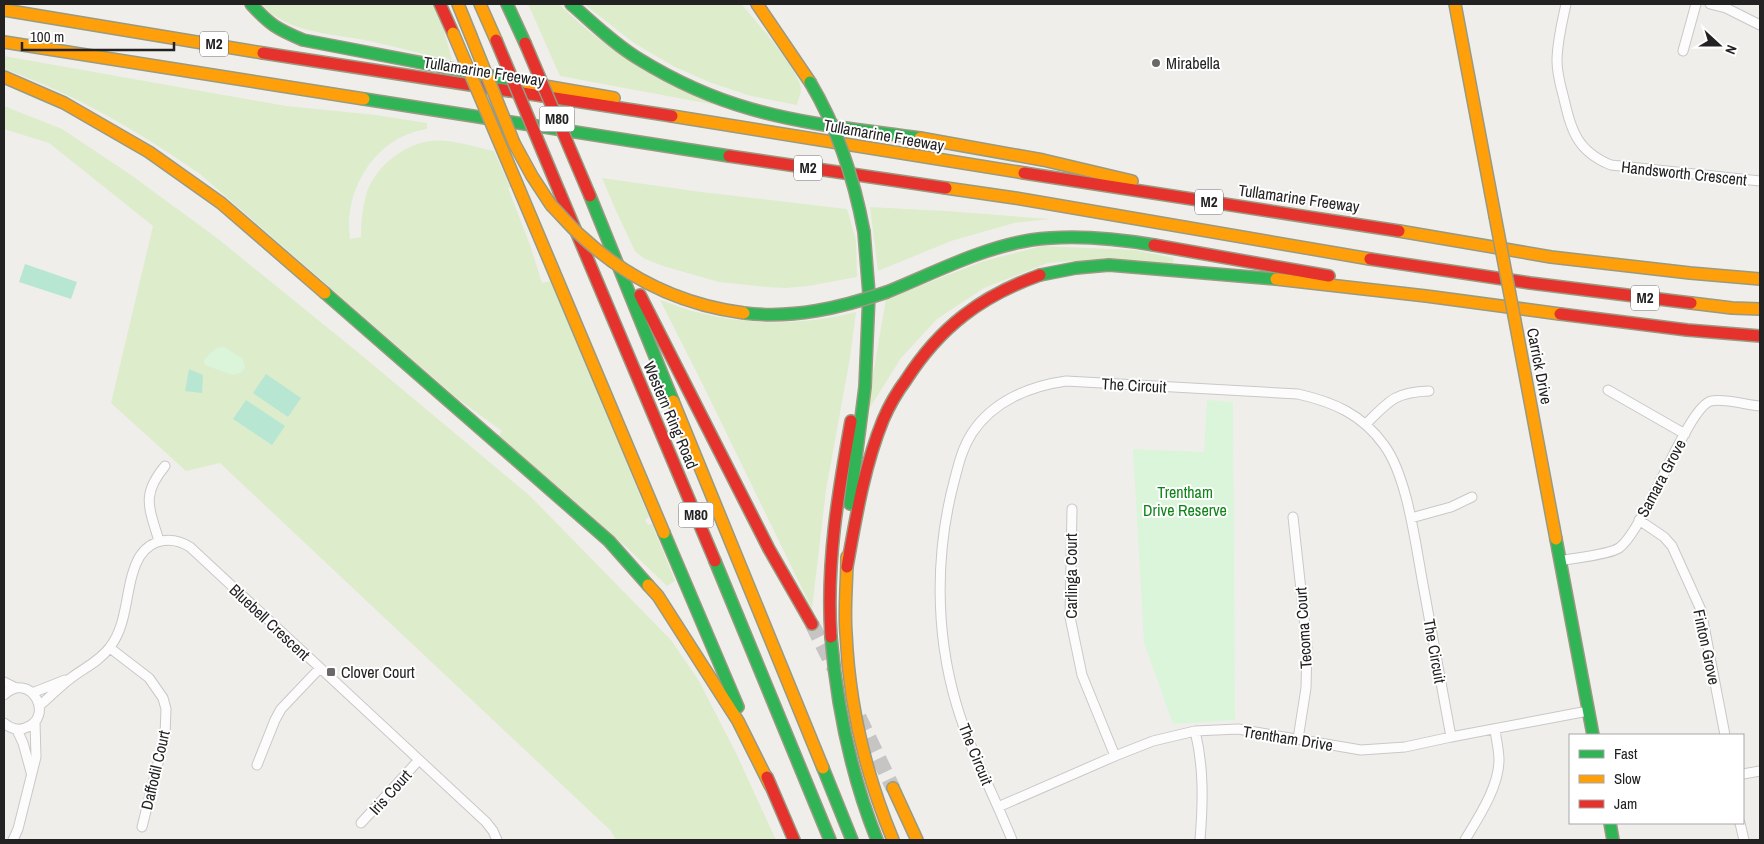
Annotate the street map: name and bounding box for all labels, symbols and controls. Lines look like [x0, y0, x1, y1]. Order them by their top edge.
scale bar [22, 20, 175, 52]
north arrow [1694, 20, 1744, 70]
text: 100 m [30, 26, 64, 47]
road number: M2 [200, 32, 228, 56]
text: N [1721, 43, 1741, 57]
street label: Tullamarine Freeway [422, 51, 546, 91]
place label: Mirabella [1166, 52, 1221, 74]
marker: Mirabella [1150, 57, 1162, 69]
road number: M80 [540, 106, 574, 132]
street label: Tullamarine Freeway [822, 114, 946, 157]
street label: Handsworth Crescent [1620, 155, 1748, 191]
road number: M2 [794, 156, 822, 180]
street label: Tullamarine Freeway [1237, 179, 1361, 217]
road number: M2 [1195, 190, 1223, 214]
road number: M2 [1631, 286, 1659, 310]
street label: Carrick Drive [1522, 326, 1558, 406]
street label: Western Ring Road [638, 358, 704, 472]
street label: The Circuit [1101, 372, 1167, 398]
street label: Samara Grove [1631, 435, 1691, 521]
park label: Trentham Drive Reserve [1143, 481, 1227, 521]
road number: M80 [678, 502, 714, 528]
street label: Carlinga Court [1060, 533, 1082, 619]
street label: Bluebell Crescent [225, 579, 315, 665]
street label: Tecoma Court [1289, 586, 1317, 670]
street label: Finton Grove [1688, 607, 1726, 687]
street label: The Circuit [1419, 617, 1452, 685]
place label: Clover Court [341, 661, 415, 683]
marker: Clover Court [325, 666, 337, 678]
street label: The Circuit [954, 720, 998, 789]
street label: Trentham Drive [1242, 720, 1334, 756]
street label: Daffodil Court [135, 728, 175, 812]
legend [1569, 734, 1744, 824]
text: Fast [1614, 743, 1638, 764]
street label: Iris Court [364, 764, 416, 819]
text: Slow [1614, 768, 1641, 789]
text: Jam [1614, 793, 1637, 814]

